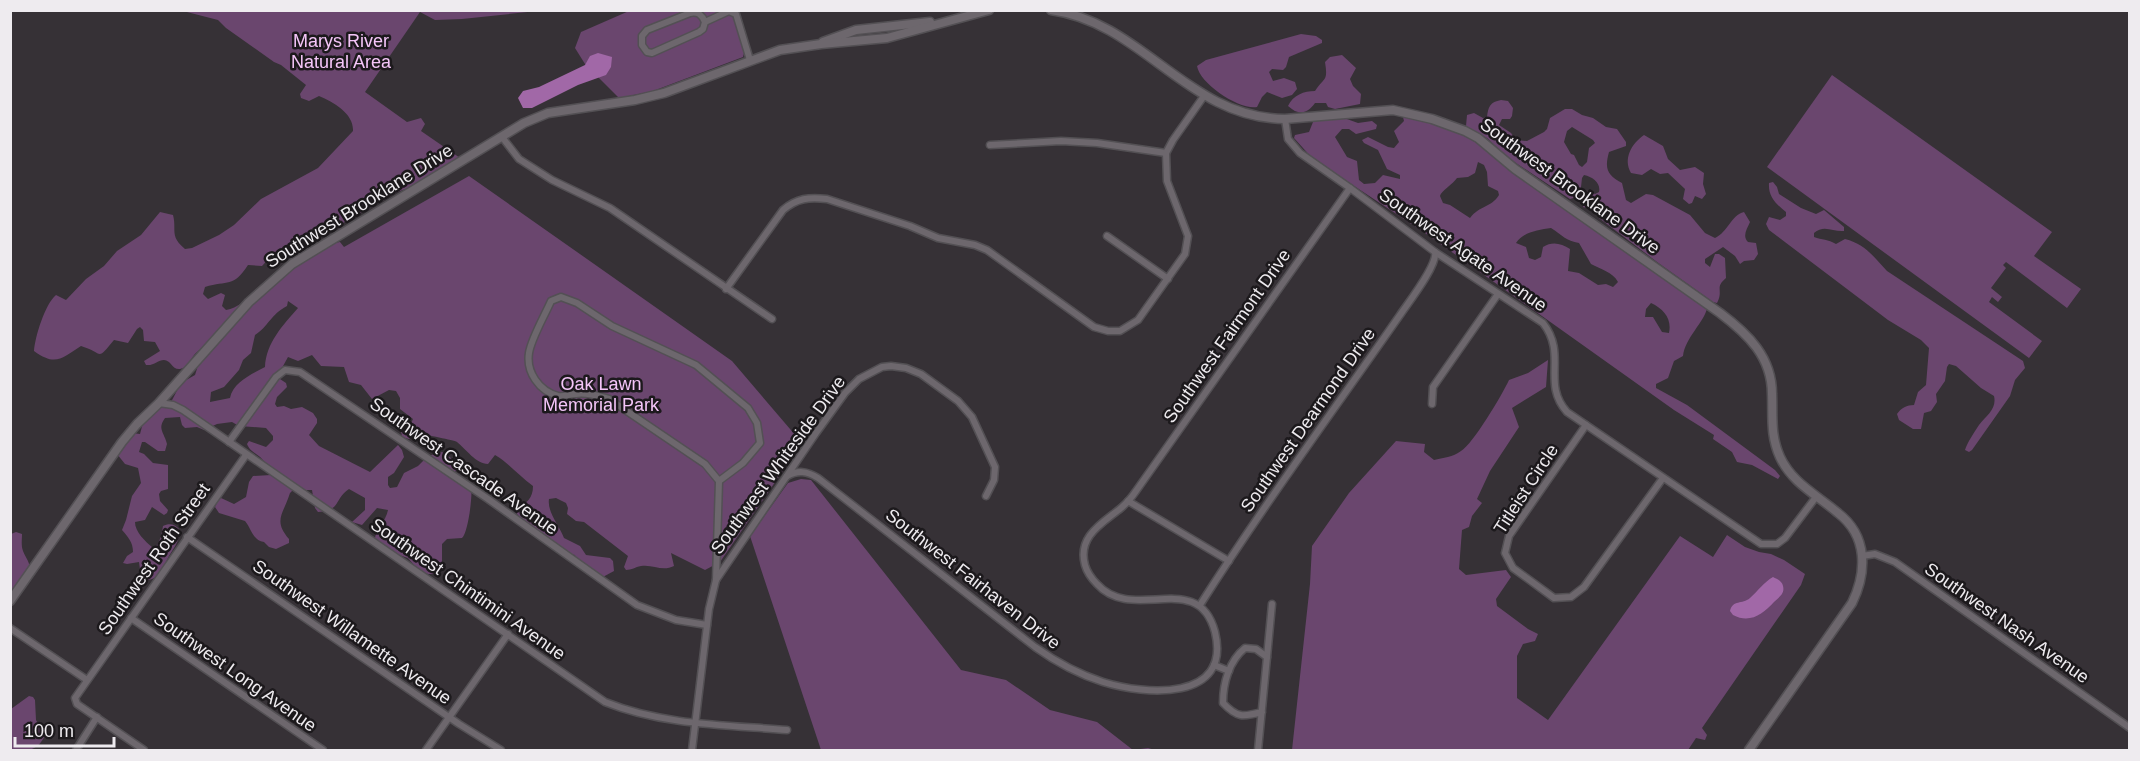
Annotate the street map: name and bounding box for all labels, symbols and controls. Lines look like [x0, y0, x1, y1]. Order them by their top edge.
park label: Marys River Natural Area [291, 31, 392, 72]
street label: Southwest Brooklane Drive [1476, 114, 1664, 258]
street label: Southwest Brooklane Drive [262, 140, 456, 272]
street label: Southwest Agate Avenue [1375, 185, 1551, 315]
street label: Southwest Fairmont Drive [1159, 245, 1295, 427]
street label: Southwest Dearmond Drive [1237, 324, 1379, 516]
street label: Southwest Whiteside Drive [707, 372, 849, 558]
park label: Oak Lawn Memorial Park [543, 374, 660, 415]
street label: Southwest Cascade Avenue [366, 393, 562, 539]
street label: Titleist Circle [1490, 441, 1562, 537]
street label: Southwest Roth Street [94, 479, 214, 639]
street label: Southwest Fairhaven Drive [882, 505, 1064, 653]
street label: Southwest Chintimini Avenue [367, 514, 569, 664]
street label: Southwest Willamette Avenue [249, 556, 455, 708]
street label: Southwest Nash Avenue [1921, 559, 2093, 687]
street label: Southwest Long Avenue [150, 608, 320, 736]
scale bar [15, 710, 114, 748]
text: 100 m [24, 721, 74, 741]

